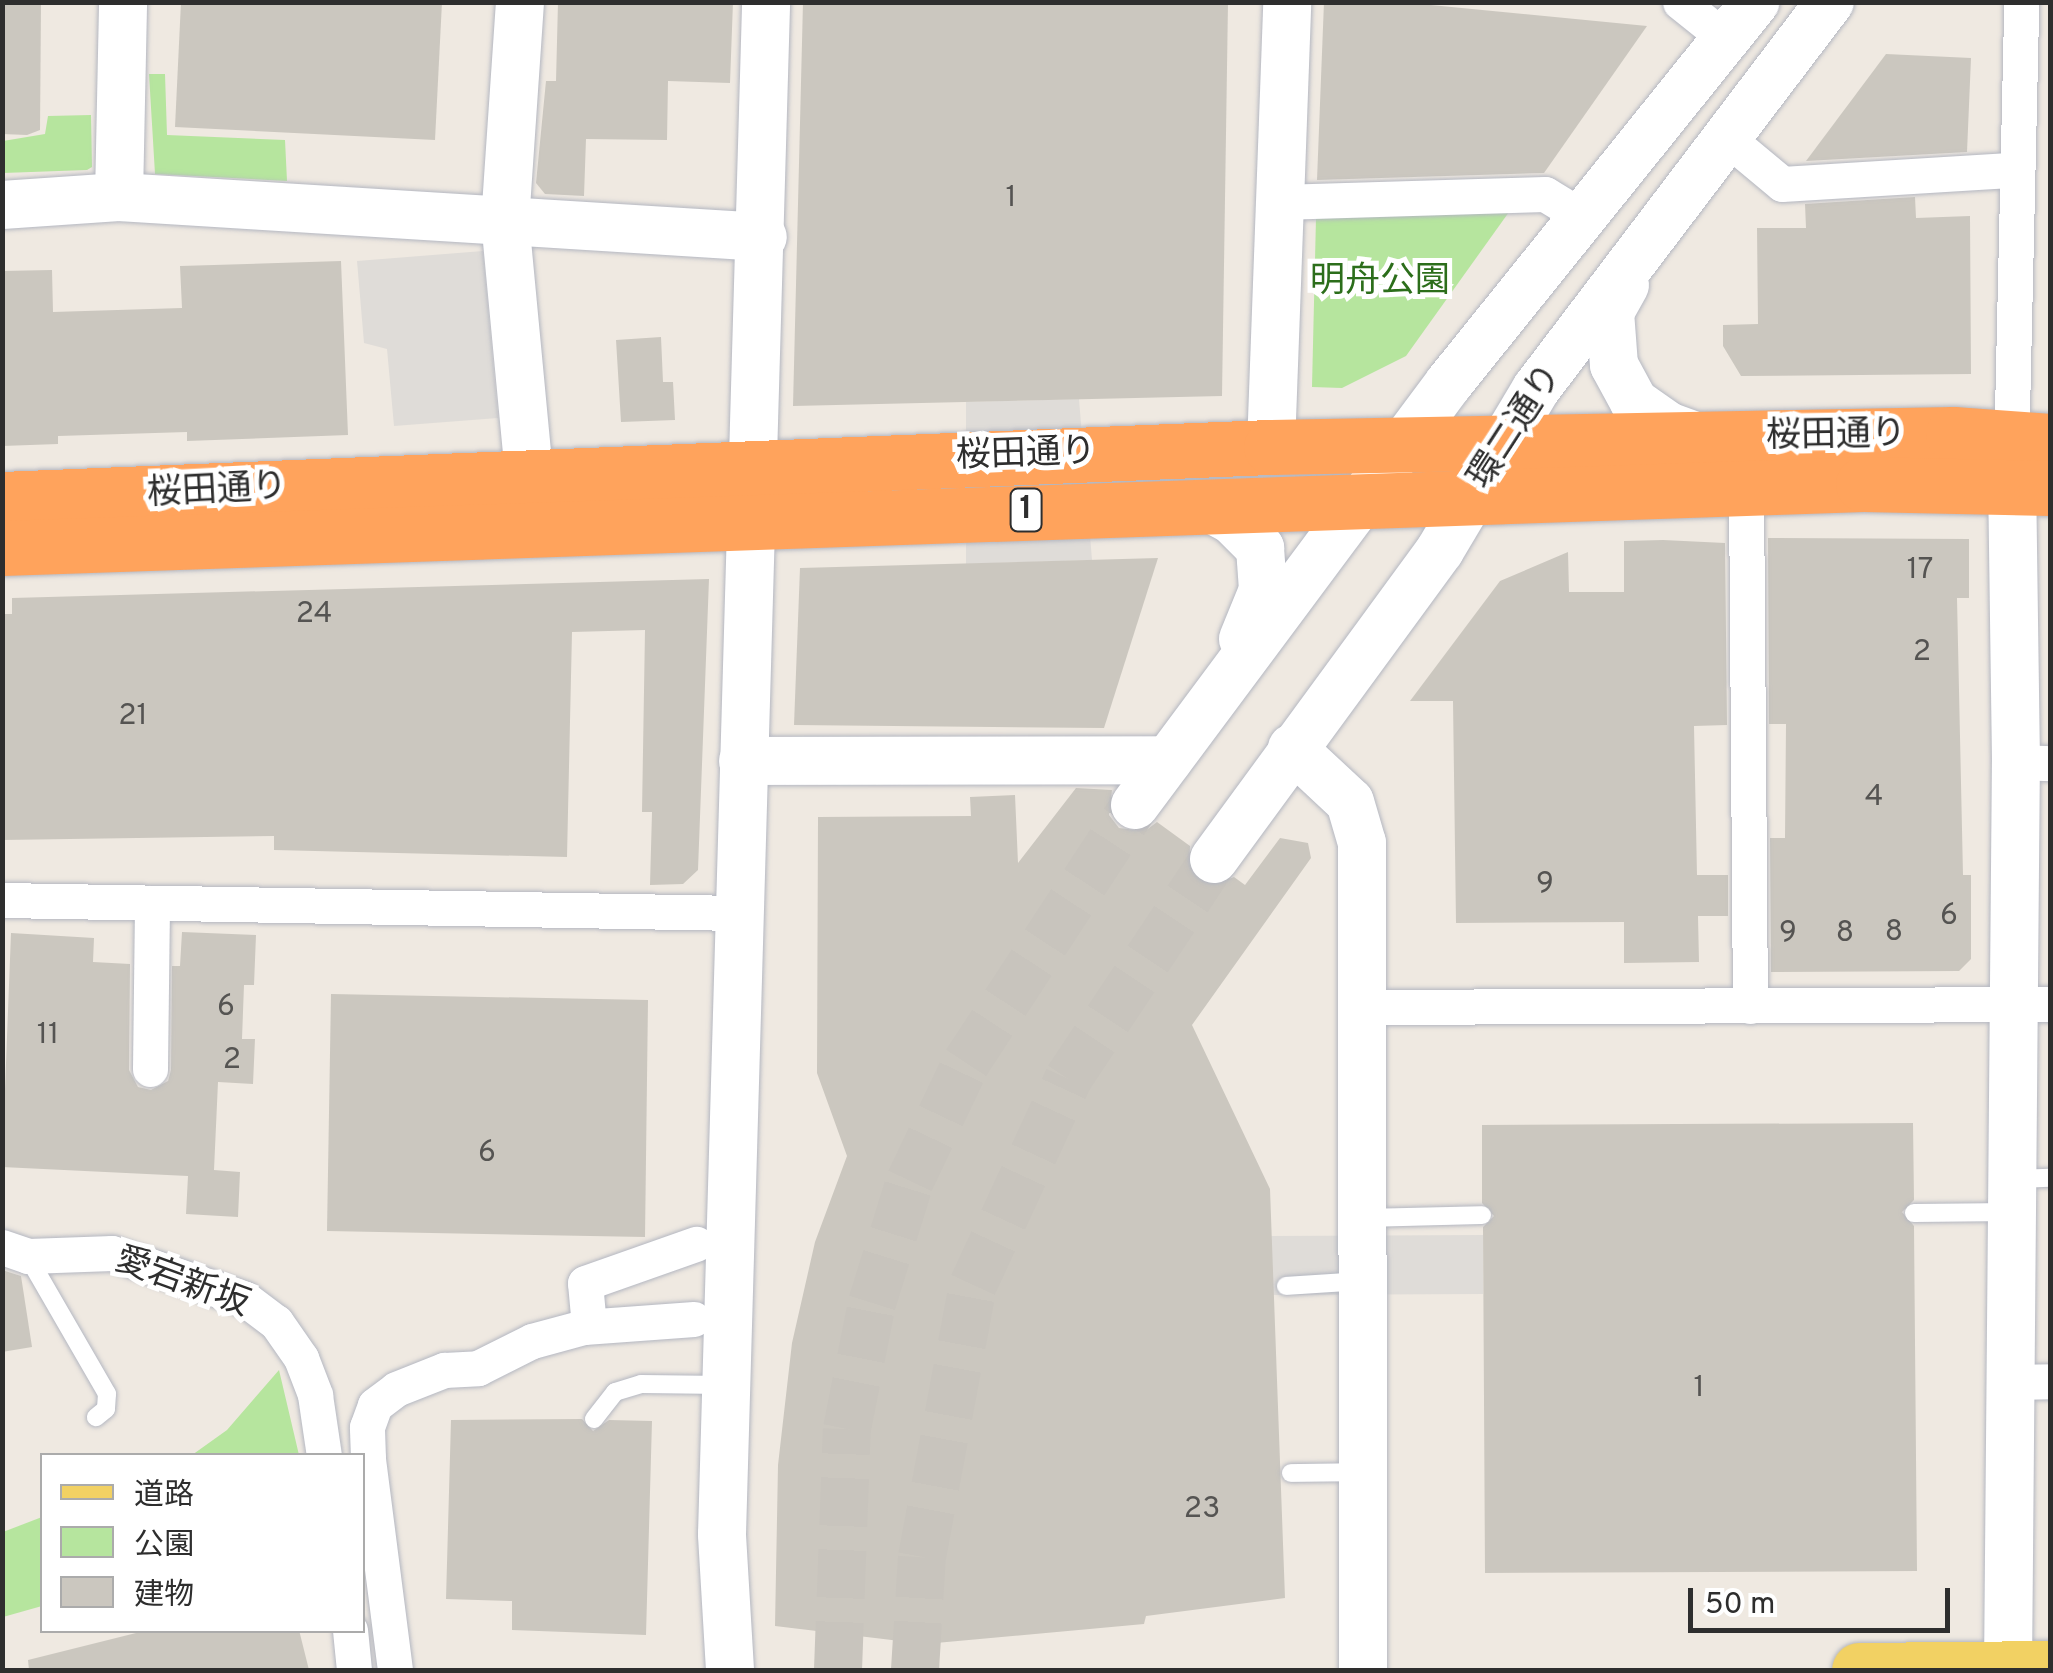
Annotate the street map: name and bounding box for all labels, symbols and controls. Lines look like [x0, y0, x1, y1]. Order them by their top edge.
house number: 1 [1005, 181, 1017, 217]
park label: 明舟公園 [1310, 261, 1450, 303]
street label: 環二通り [1460, 357, 1572, 497]
street label: 桜田通り [1766, 414, 1906, 458]
street label: 桜田通り [955, 432, 1097, 478]
street label: 桜田通り [146, 466, 288, 516]
road number: 1 [1008, 483, 1044, 537]
house number: 17 [1907, 553, 1933, 589]
house number: 24 [296, 597, 332, 633]
house number: 2 [1913, 635, 1931, 671]
house number: 21 [118, 699, 148, 735]
house number: 4 [1865, 780, 1883, 816]
house number: 9 [1536, 867, 1554, 903]
house number: 6 [1940, 899, 1958, 935]
house number: 8 [1885, 915, 1903, 951]
house number: 9 [1779, 916, 1797, 952]
house number: 8 [1836, 916, 1854, 952]
house number: 6 [217, 990, 235, 1026]
house number: 11 [37, 1018, 59, 1054]
house number: 2 [223, 1043, 241, 1079]
house number: 6 [478, 1136, 496, 1172]
street label: 愛宕新坂 [109, 1239, 255, 1327]
house number: 1 [1693, 1371, 1705, 1407]
legend [40, 1453, 365, 1633]
text: 道路 [134, 1478, 194, 1515]
house number: 23 [1184, 1492, 1220, 1528]
text: 公園 [134, 1528, 194, 1565]
scale bar [1693, 1568, 1956, 1630]
text: 建物 [134, 1578, 194, 1615]
text: 50 m [1705, 1587, 1775, 1624]

